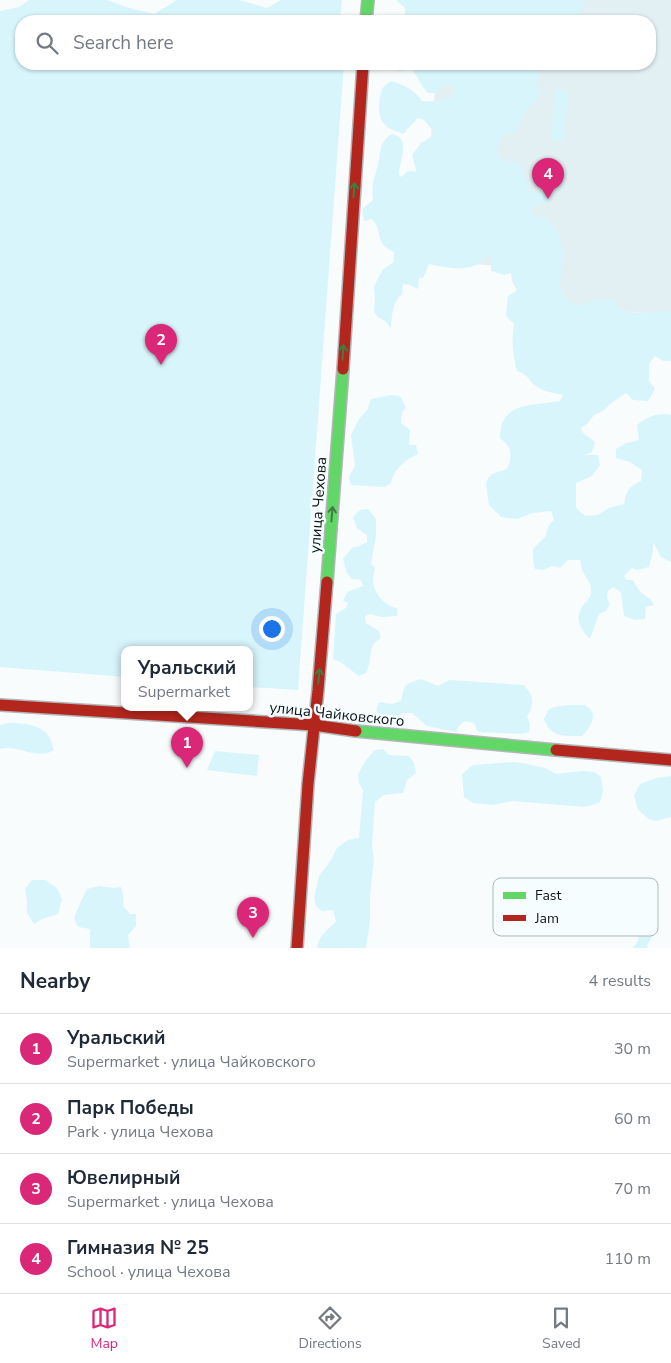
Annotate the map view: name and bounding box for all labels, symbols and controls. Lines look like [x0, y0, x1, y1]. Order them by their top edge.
search box [15, 15, 656, 70]
icon: search [33, 29, 61, 57]
text: Search here [73, 30, 174, 56]
pin: 4 [532, 158, 564, 199]
one-way arrow [349, 182, 358, 198]
pin: 2 [145, 324, 177, 365]
one-way arrow [339, 344, 348, 360]
street label: улица Чехова [305, 456, 331, 554]
one-way arrow [327, 506, 337, 522]
your location [259, 616, 285, 642]
popup [121, 646, 253, 711]
text: Уральский [138, 655, 236, 681]
one-way arrow [314, 668, 324, 684]
text: Supermarket [138, 681, 230, 703]
street label: улица Чайковского [268, 697, 406, 731]
pin: 1 [171, 727, 203, 768]
legend [493, 878, 658, 936]
text: Fast [535, 886, 561, 905]
pin: 3 [237, 897, 269, 938]
text: Jam [534, 909, 559, 928]
text: Nearby [20, 967, 90, 995]
text: 4 results [589, 970, 651, 992]
text: Уральский [67, 1025, 166, 1051]
text: 1 [31, 1038, 41, 1060]
text: 30 m [614, 1038, 651, 1060]
text: Supermarket · улица Чайковского [67, 1051, 316, 1073]
text: Парк Победы [67, 1095, 194, 1121]
text: 2 [31, 1108, 41, 1130]
text: 60 m [614, 1108, 651, 1130]
text: Park · улица Чехова [67, 1121, 214, 1143]
text: Ювелирный [67, 1165, 181, 1191]
text: 3 [31, 1178, 41, 1200]
text: 70 m [614, 1178, 651, 1200]
text: Supermarket · улица Чехова [67, 1191, 274, 1213]
text: Гимназия № 25 [67, 1235, 209, 1261]
text: 4 [31, 1248, 41, 1270]
text: 110 m [604, 1248, 651, 1270]
text: School · улица Чехова [67, 1261, 231, 1283]
tab: Map [90, 1304, 118, 1353]
tab: Directions [299, 1304, 362, 1353]
tab: Saved [542, 1304, 581, 1353]

